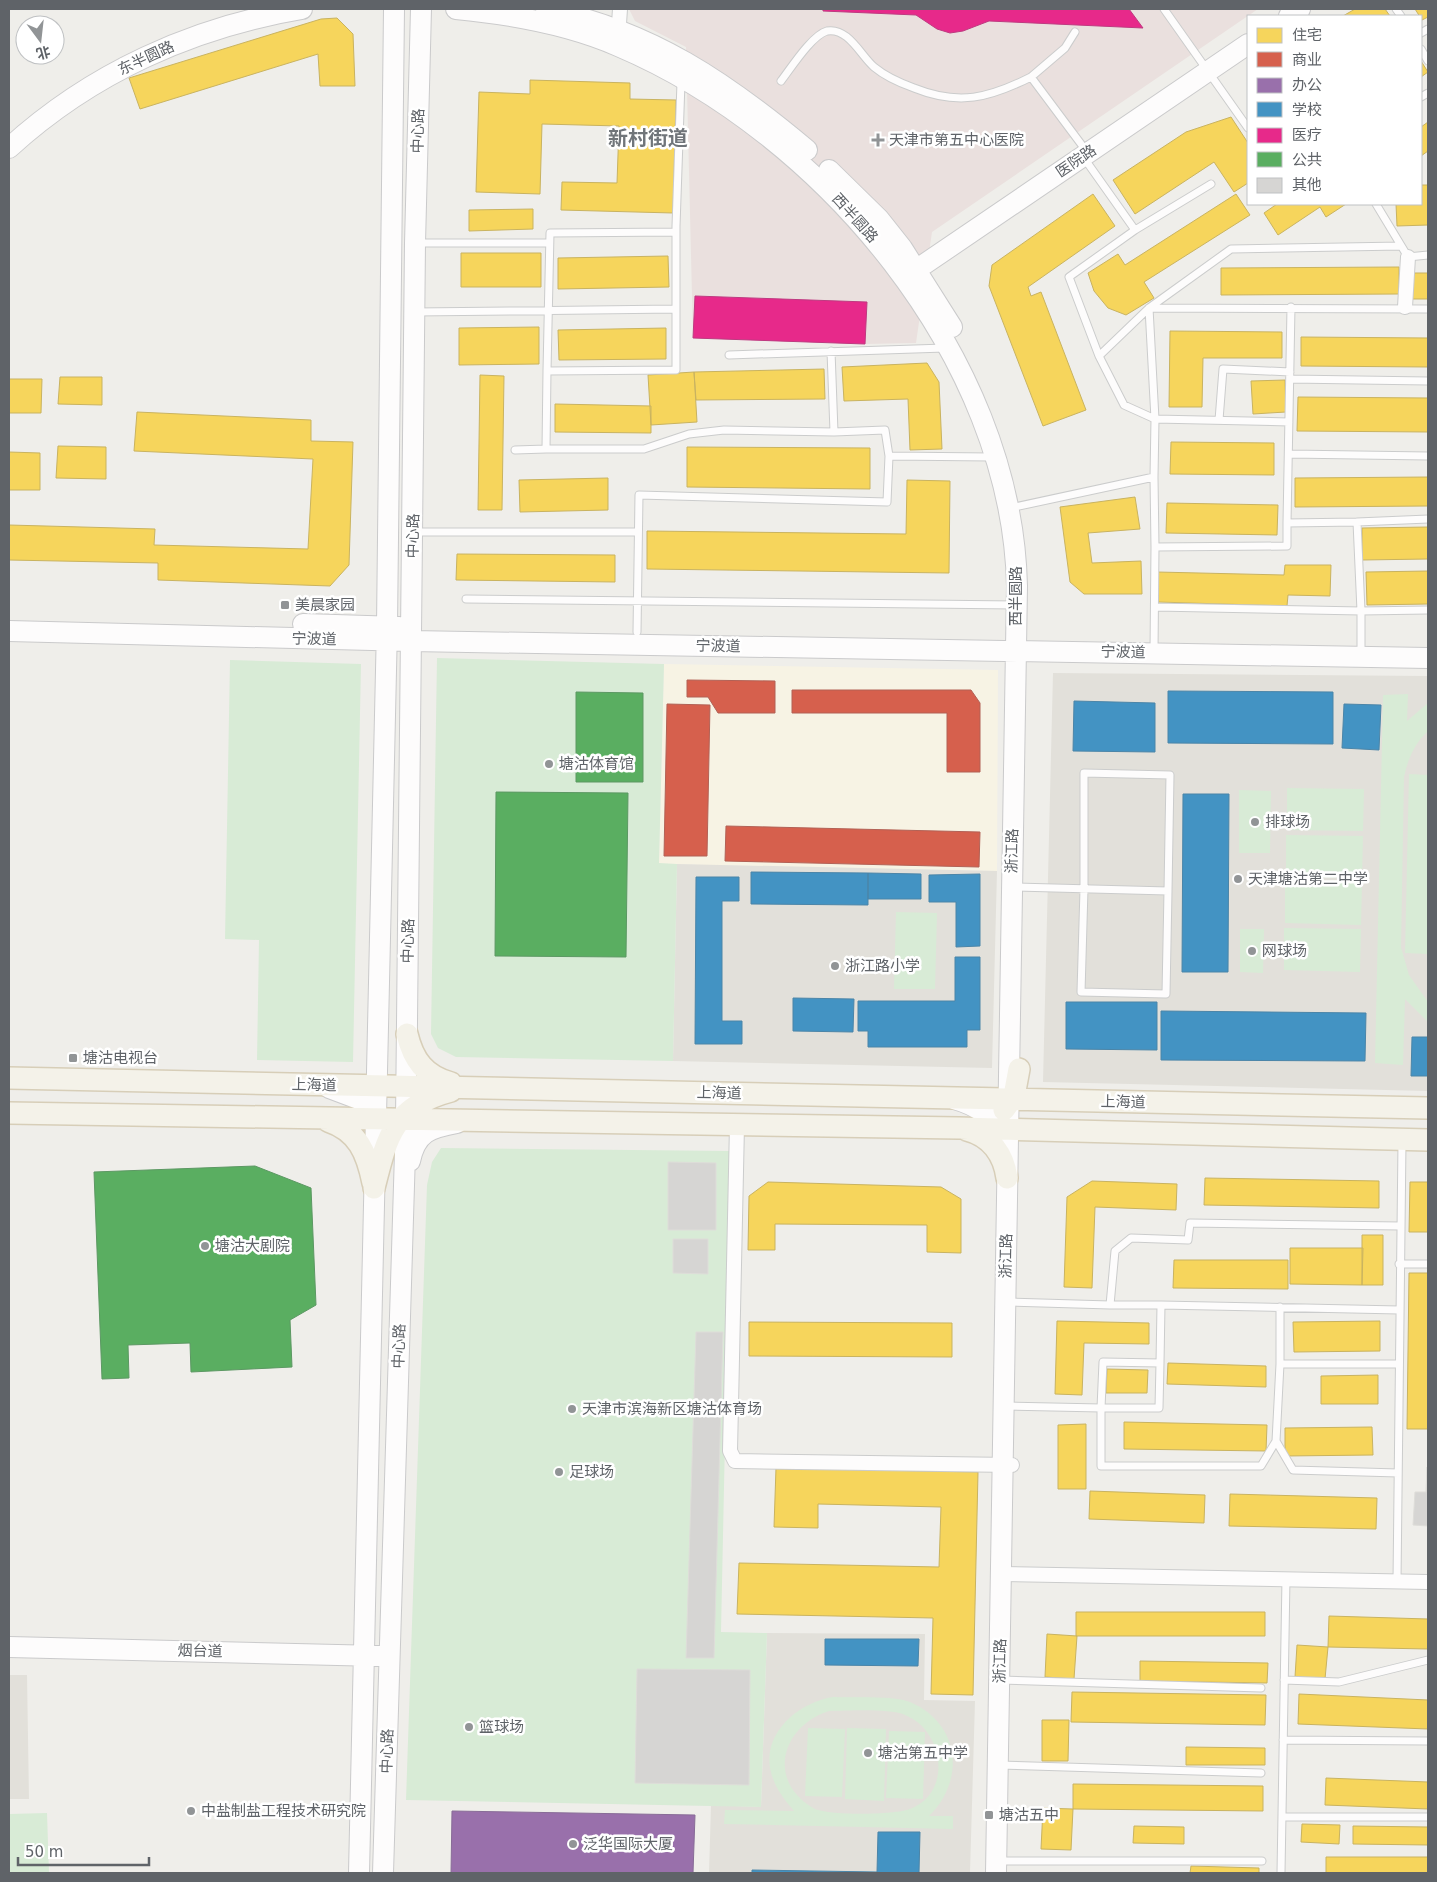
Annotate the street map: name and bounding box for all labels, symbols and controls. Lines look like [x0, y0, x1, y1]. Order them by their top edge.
north arrow [15, 15, 65, 65]
legend [1247, 15, 1422, 205]
text: 住宅 [1292, 26, 1322, 44]
street label: 东半圆路 [115, 37, 177, 79]
text: 北 [35, 43, 52, 62]
text: 商业 [1292, 51, 1322, 69]
text: 办公 [1292, 76, 1322, 94]
text: 学校 [1292, 101, 1322, 119]
street label: 中心路 [409, 108, 427, 154]
district label: 新村街道 [608, 126, 688, 150]
text: 医疗 [1292, 126, 1322, 144]
place label: 天津市第五中心医院 [889, 131, 1024, 149]
marker: 天津市第五中心医院 [871, 133, 885, 147]
street label: 医院路 [1052, 141, 1100, 181]
text: 公共 [1292, 151, 1322, 169]
text: 其他 [1292, 176, 1322, 194]
street label: 西半圆路 [828, 190, 882, 246]
street label: 中心路 [404, 513, 422, 559]
street label: 西半圆路 [1007, 566, 1025, 626]
place label: 美晨家园 [295, 596, 355, 614]
marker: 美晨家园 [279, 599, 291, 611]
street label: 宁波道 [291, 630, 337, 648]
street label: 宁波道 [695, 637, 741, 655]
street label: 宁波道 [1100, 643, 1146, 661]
place label: 塘沽体育馆 [559, 755, 634, 773]
marker: 塘沽体育馆 [543, 758, 555, 770]
place label: 排球场 [1265, 813, 1310, 831]
marker: 排球场 [1249, 816, 1261, 828]
street label: 浙江路 [1003, 828, 1021, 874]
place label: 天津塘沽第二中学 [1248, 870, 1368, 888]
marker: 天津塘沽第二中学 [1232, 873, 1244, 885]
street label: 中心路 [399, 918, 417, 964]
place label: 网球场 [1262, 942, 1307, 960]
marker: 网球场 [1246, 945, 1258, 957]
place label: 浙江路小学 [845, 957, 920, 975]
marker: 浙江路小学 [829, 960, 841, 972]
place label: 塘沽电视台 [83, 1049, 158, 1067]
marker: 塘沽电视台 [67, 1052, 79, 1064]
street label: 上海道 [291, 1076, 337, 1094]
street label: 上海道 [696, 1084, 742, 1102]
street label: 上海道 [1100, 1093, 1146, 1111]
street label: 浙江路 [997, 1233, 1015, 1279]
place label: 塘沽大剧院 [215, 1237, 290, 1255]
marker: 塘沽大剧院 [199, 1240, 211, 1252]
street label: 中心路 [389, 1323, 409, 1369]
place label: 天津市滨海新区塘沽体育场 [582, 1400, 762, 1418]
marker: 天津市滨海新区塘沽体育场 [566, 1403, 578, 1415]
place label: 足球场 [569, 1463, 614, 1481]
marker: 足球场 [553, 1466, 565, 1478]
street label: 浙江路 [991, 1638, 1009, 1684]
street label: 烟台道 [177, 1642, 223, 1660]
place label: 篮球场 [479, 1718, 524, 1736]
marker: 篮球场 [463, 1721, 475, 1733]
street label: 中心路 [377, 1728, 397, 1774]
place label: 塘沽第五中学 [878, 1744, 968, 1762]
marker: 塘沽第五中学 [862, 1747, 874, 1759]
place label: 中盐制盐工程技术研究院 [201, 1802, 366, 1820]
marker: 中盐制盐工程技术研究院 [185, 1805, 197, 1817]
place label: 塘沽五中 [999, 1806, 1059, 1824]
marker: 塘沽五中 [983, 1809, 995, 1821]
scale bar [18, 1834, 149, 1866]
place label: 泛华国际大厦 [583, 1835, 673, 1853]
marker: 泛华国际大厦 [567, 1838, 579, 1850]
text: 50 m [25, 1843, 63, 1861]

